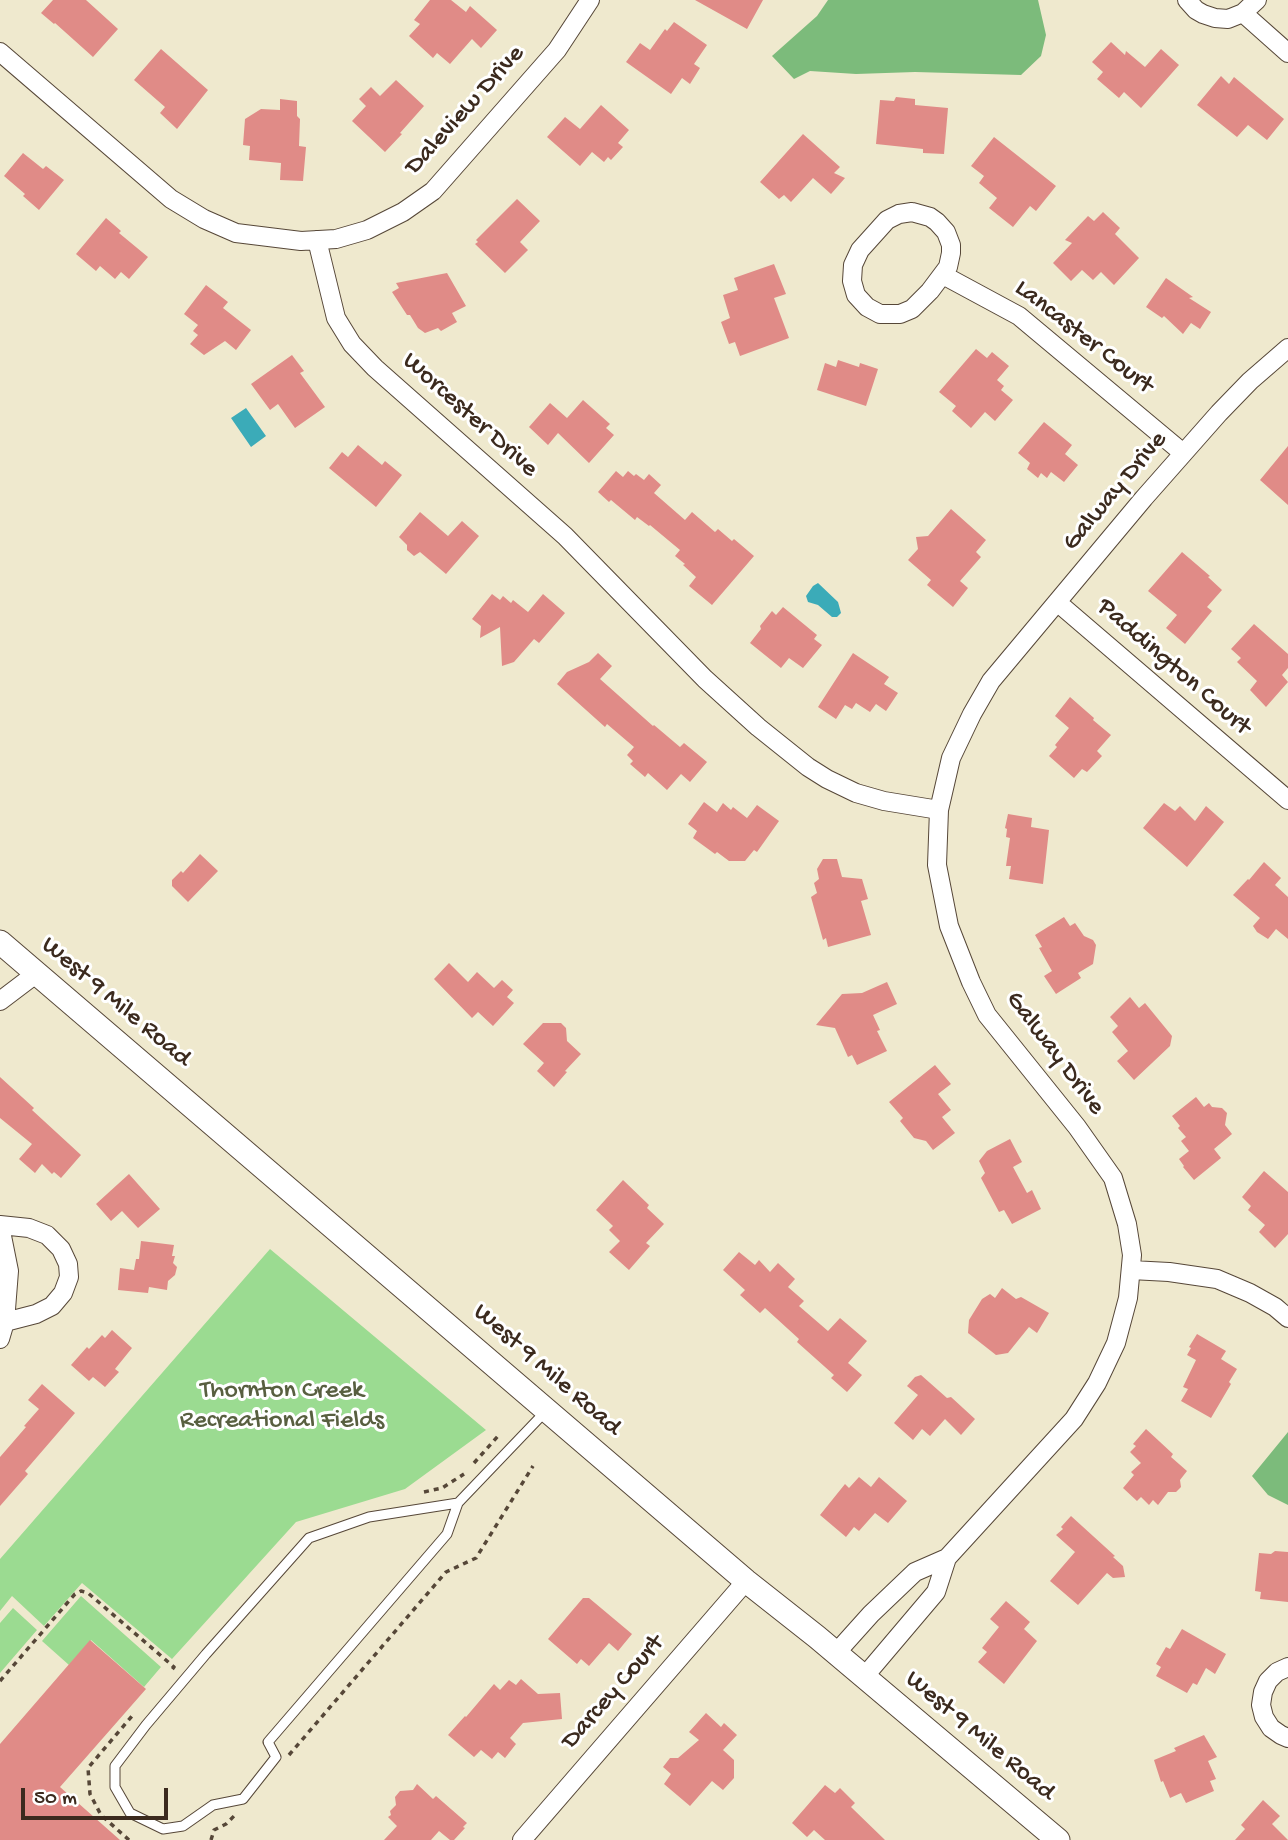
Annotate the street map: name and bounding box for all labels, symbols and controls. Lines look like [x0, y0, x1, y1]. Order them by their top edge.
street label: Daleview Drive [400, 40, 532, 182]
street label: Lancaster Court [1007, 274, 1159, 402]
street label: Worcester Drive [394, 347, 544, 485]
street label: Galway Drive [1057, 426, 1175, 558]
street label: Paddington Court [1089, 593, 1257, 743]
street label: West 9 Mile Road [33, 931, 197, 1075]
street label: Galway Drive [997, 986, 1111, 1122]
street label: West 9 Mile Road [465, 1298, 627, 1444]
park label: Thornton Creek Recreational Fields [180, 1376, 384, 1438]
street label: Darcey Court [556, 1629, 672, 1757]
street label: West 9 Mile Road [897, 1665, 1061, 1809]
scale bar [24, 1773, 172, 1817]
text: 50 m [34, 1787, 77, 1812]

